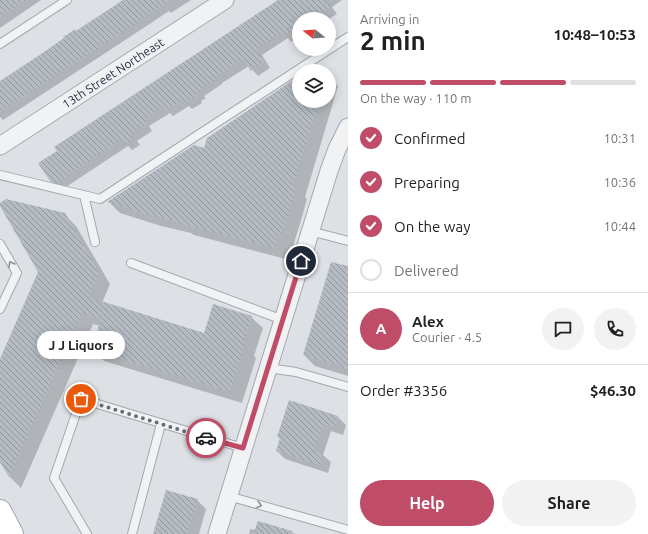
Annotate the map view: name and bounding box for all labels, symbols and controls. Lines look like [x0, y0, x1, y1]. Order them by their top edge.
north arrow [292, 12, 336, 56]
map controls [292, 12, 336, 108]
text: Arriving in [360, 12, 419, 26]
text: 2 min [360, 26, 426, 55]
text: 10:48–10:53 [553, 26, 636, 43]
street label: 13th Street Northeast [60, 35, 166, 111]
button: layers [292, 64, 336, 108]
text: On the way · 110 m [360, 91, 472, 105]
icon: check [360, 127, 382, 149]
text: Confirmed [394, 130, 466, 147]
text: 10:31 [603, 131, 636, 145]
icon: check [360, 171, 382, 193]
text: Preparing [394, 174, 460, 191]
text: 10:36 [603, 175, 636, 189]
icon: check [360, 215, 382, 237]
text: On the way [394, 218, 470, 235]
text: 10:44 [603, 219, 636, 233]
pin [284, 244, 318, 278]
icon: home [290, 250, 312, 272]
one-way arrow [9, 261, 16, 268]
text: Delivered [394, 262, 459, 279]
button: chat [542, 308, 584, 350]
button: phone [594, 308, 636, 350]
text: Alex [412, 313, 444, 330]
text: A [376, 320, 386, 337]
text: Courier · 4.5 [412, 330, 482, 344]
callout: J J Liquors [37, 331, 125, 359]
text: J J Liquors [48, 338, 114, 352]
pin [64, 382, 98, 416]
text: Order #3356 [360, 382, 447, 399]
text: $46.30 [590, 382, 636, 399]
icon: bag [70, 388, 92, 410]
courier [186, 418, 226, 458]
icon: car [195, 427, 217, 449]
button: Help [360, 480, 494, 526]
button: Share [502, 480, 636, 526]
one-way arrow [256, 500, 263, 509]

